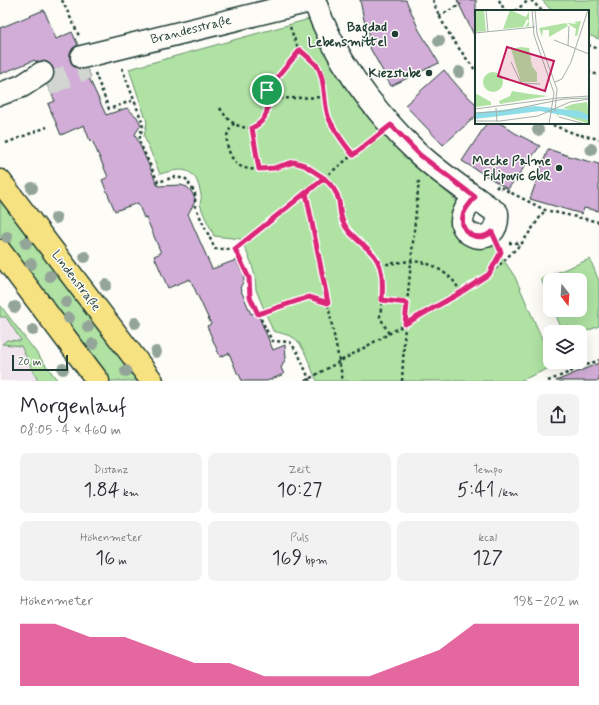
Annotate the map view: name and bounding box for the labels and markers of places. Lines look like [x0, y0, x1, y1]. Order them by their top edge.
place label: Bagdad Lebensmittel [308, 19, 387, 51]
marker: Bagdad Lebensmittel [390, 29, 400, 39]
place label: Kiezstube [369, 65, 421, 82]
marker: Kiezstube [424, 68, 434, 78]
pin [250, 73, 284, 107]
place label: Mecke Palme Filipovic GbR [472, 153, 552, 185]
marker: Mecke Palme Filipovic GbR [554, 163, 564, 173]

